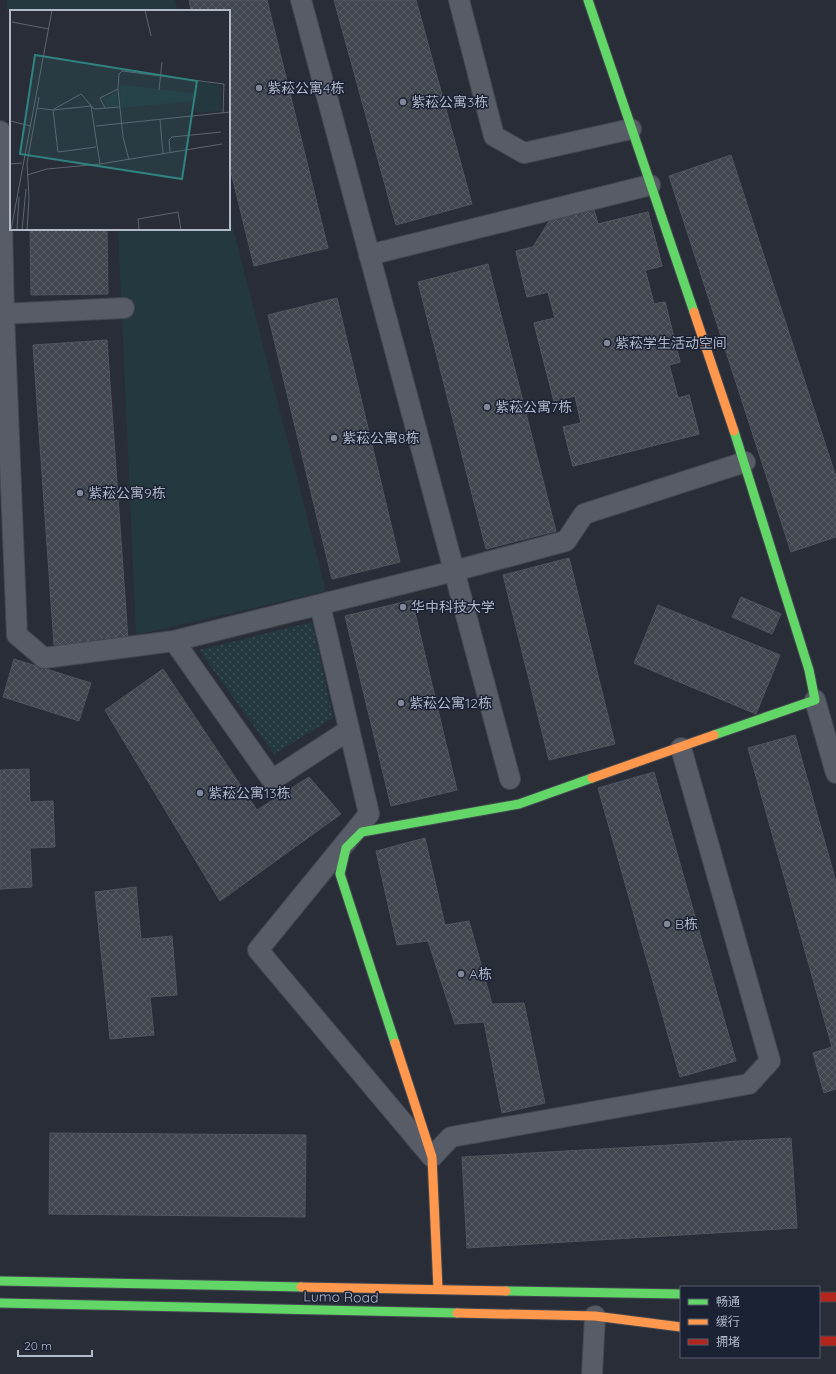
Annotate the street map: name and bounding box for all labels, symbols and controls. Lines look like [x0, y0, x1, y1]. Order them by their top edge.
inset map [10, 10, 230, 230]
place label: 紫菘公寓4栋 [267, 79, 344, 97]
marker: 紫菘公寓4栋 [254, 83, 264, 93]
place label: 紫菘公寓3栋 [411, 93, 488, 111]
marker: 紫菘公寓3栋 [398, 97, 408, 107]
place label: 紫菘学生活动空间 [615, 334, 727, 352]
marker: 紫菘学生活动空间 [602, 338, 612, 348]
place label: 紫菘公寓7栋 [495, 398, 572, 416]
marker: 紫菘公寓7栋 [482, 402, 492, 412]
place label: 紫菘公寓8栋 [342, 429, 420, 447]
marker: 紫菘公寓8栋 [329, 433, 339, 443]
place label: 紫菘公寓9栋 [88, 484, 166, 502]
marker: 紫菘公寓9栋 [75, 488, 85, 498]
place label: 华中科技大学 [411, 598, 495, 616]
marker: 华中科技大学 [398, 602, 408, 612]
place label: 紫菘公寓12栋 [409, 694, 492, 712]
marker: 紫菘公寓12栋 [396, 698, 406, 708]
place label: 紫菘公寓13栋 [208, 784, 291, 802]
marker: 紫菘公寓13栋 [195, 788, 205, 798]
place label: B栋 [675, 915, 698, 933]
marker: B栋 [662, 919, 672, 929]
place label: A栋 [469, 965, 492, 983]
marker: A栋 [456, 969, 466, 979]
legend [680, 1286, 820, 1358]
street label: Lumo Road [303, 1287, 379, 1307]
text: 畅通 [716, 1294, 740, 1309]
text: 缓行 [716, 1314, 740, 1329]
scale bar [18, 1332, 92, 1358]
text: 拥堵 [716, 1334, 740, 1349]
text: 20 m [24, 1338, 52, 1353]

